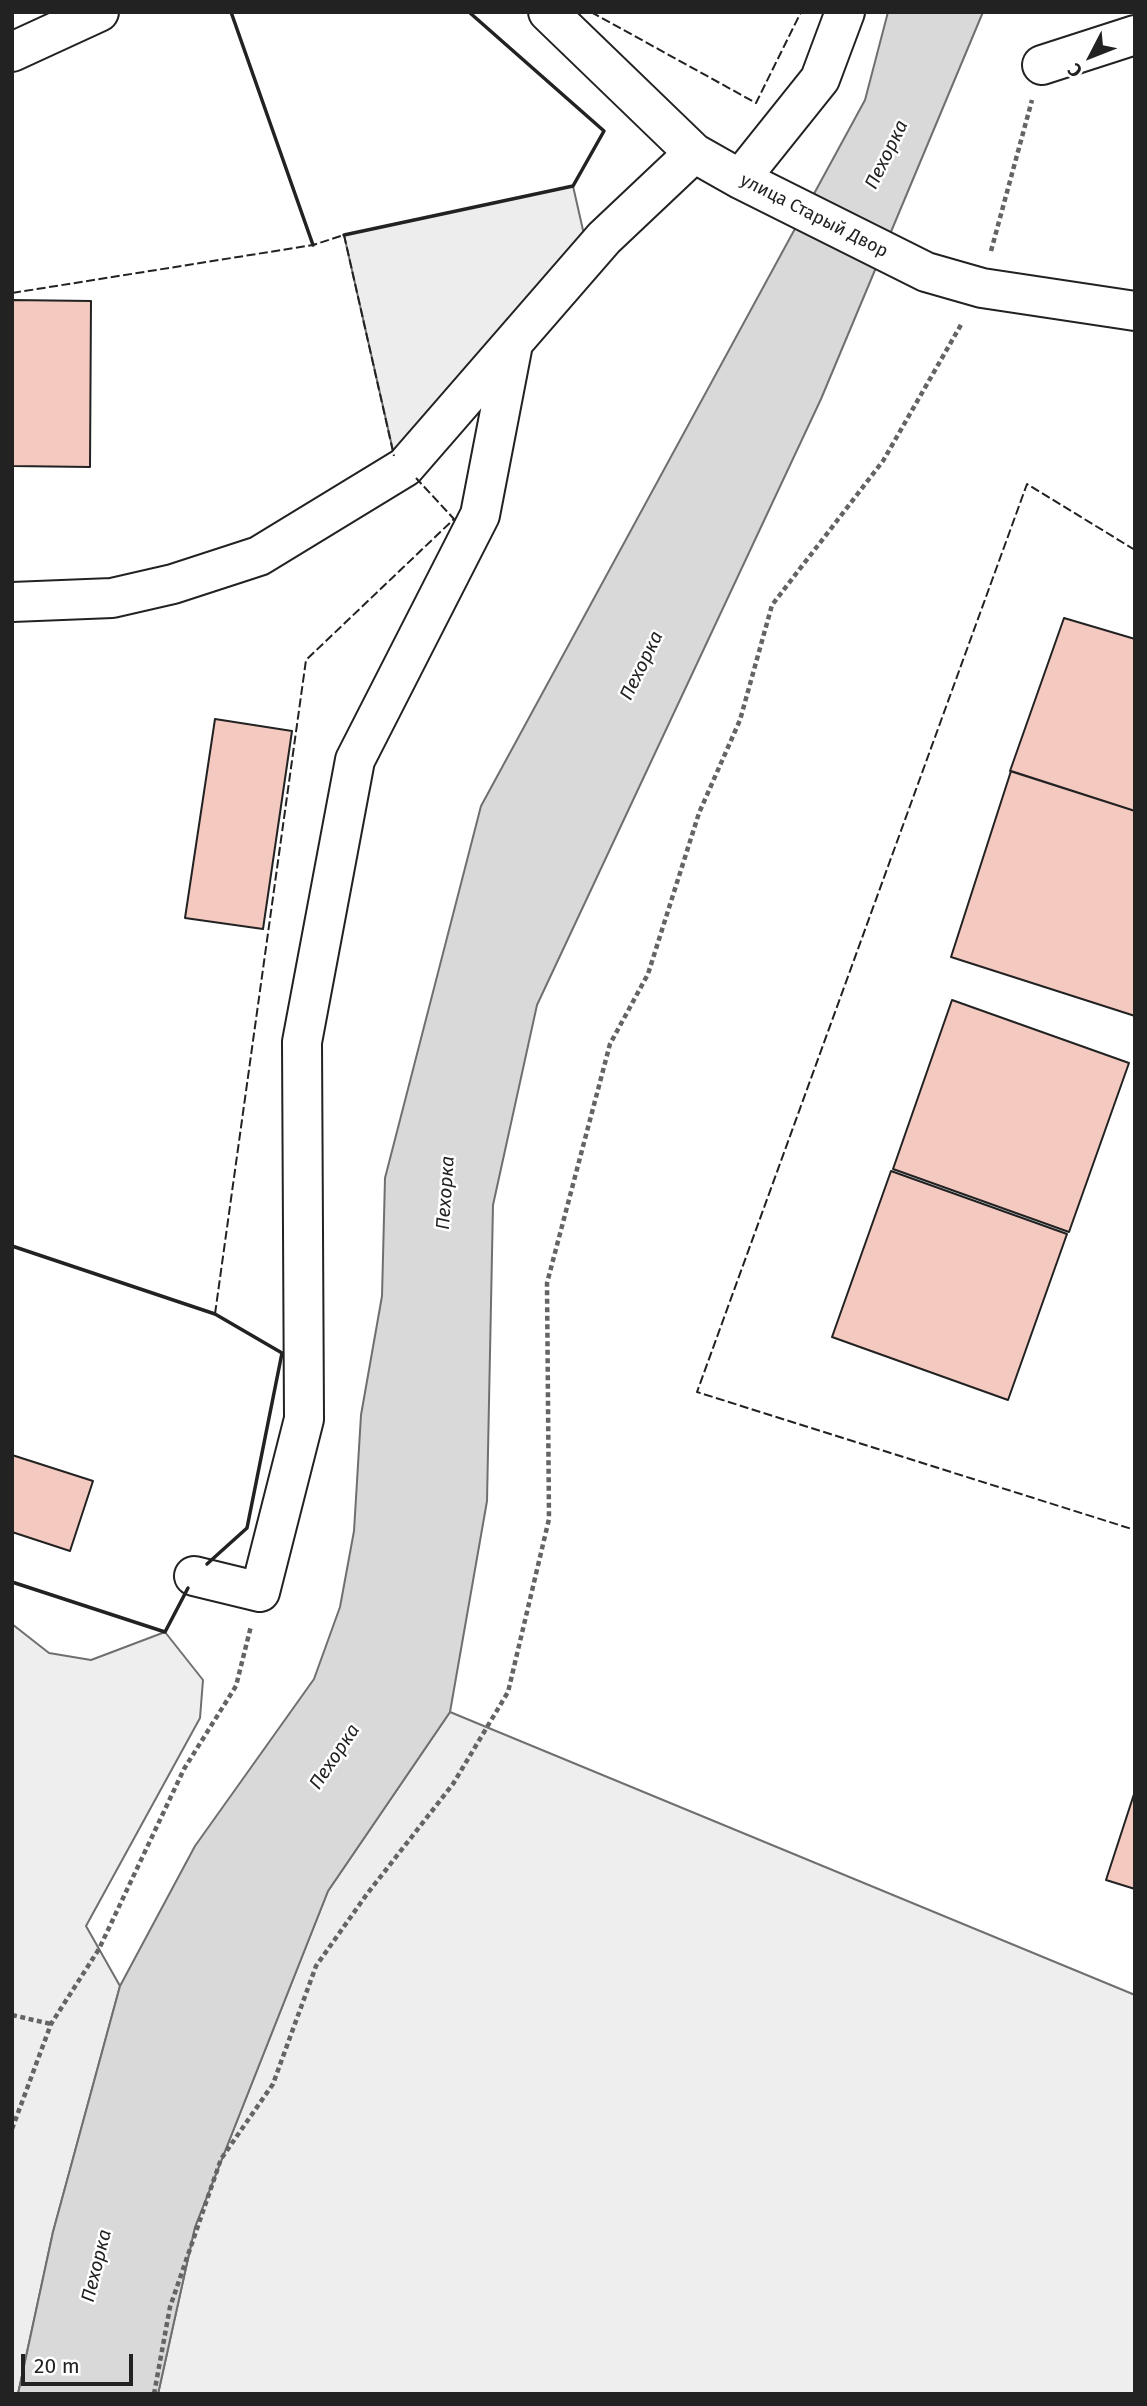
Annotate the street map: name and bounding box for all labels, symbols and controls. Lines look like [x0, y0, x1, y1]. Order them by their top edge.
north arrow [1056, 21, 1126, 91]
text: С [1063, 59, 1087, 82]
water label: Пехорка [861, 117, 913, 193]
street label: улица Старый Двор [736, 169, 892, 263]
water label: Пехорка [616, 628, 668, 704]
water label: Пехорка [432, 1155, 460, 1231]
water label: Пехорка [305, 1720, 365, 1794]
water label: Пехорка [77, 2227, 117, 2305]
scale bar [24, 2340, 136, 2384]
text: 20 m [34, 2353, 80, 2379]

